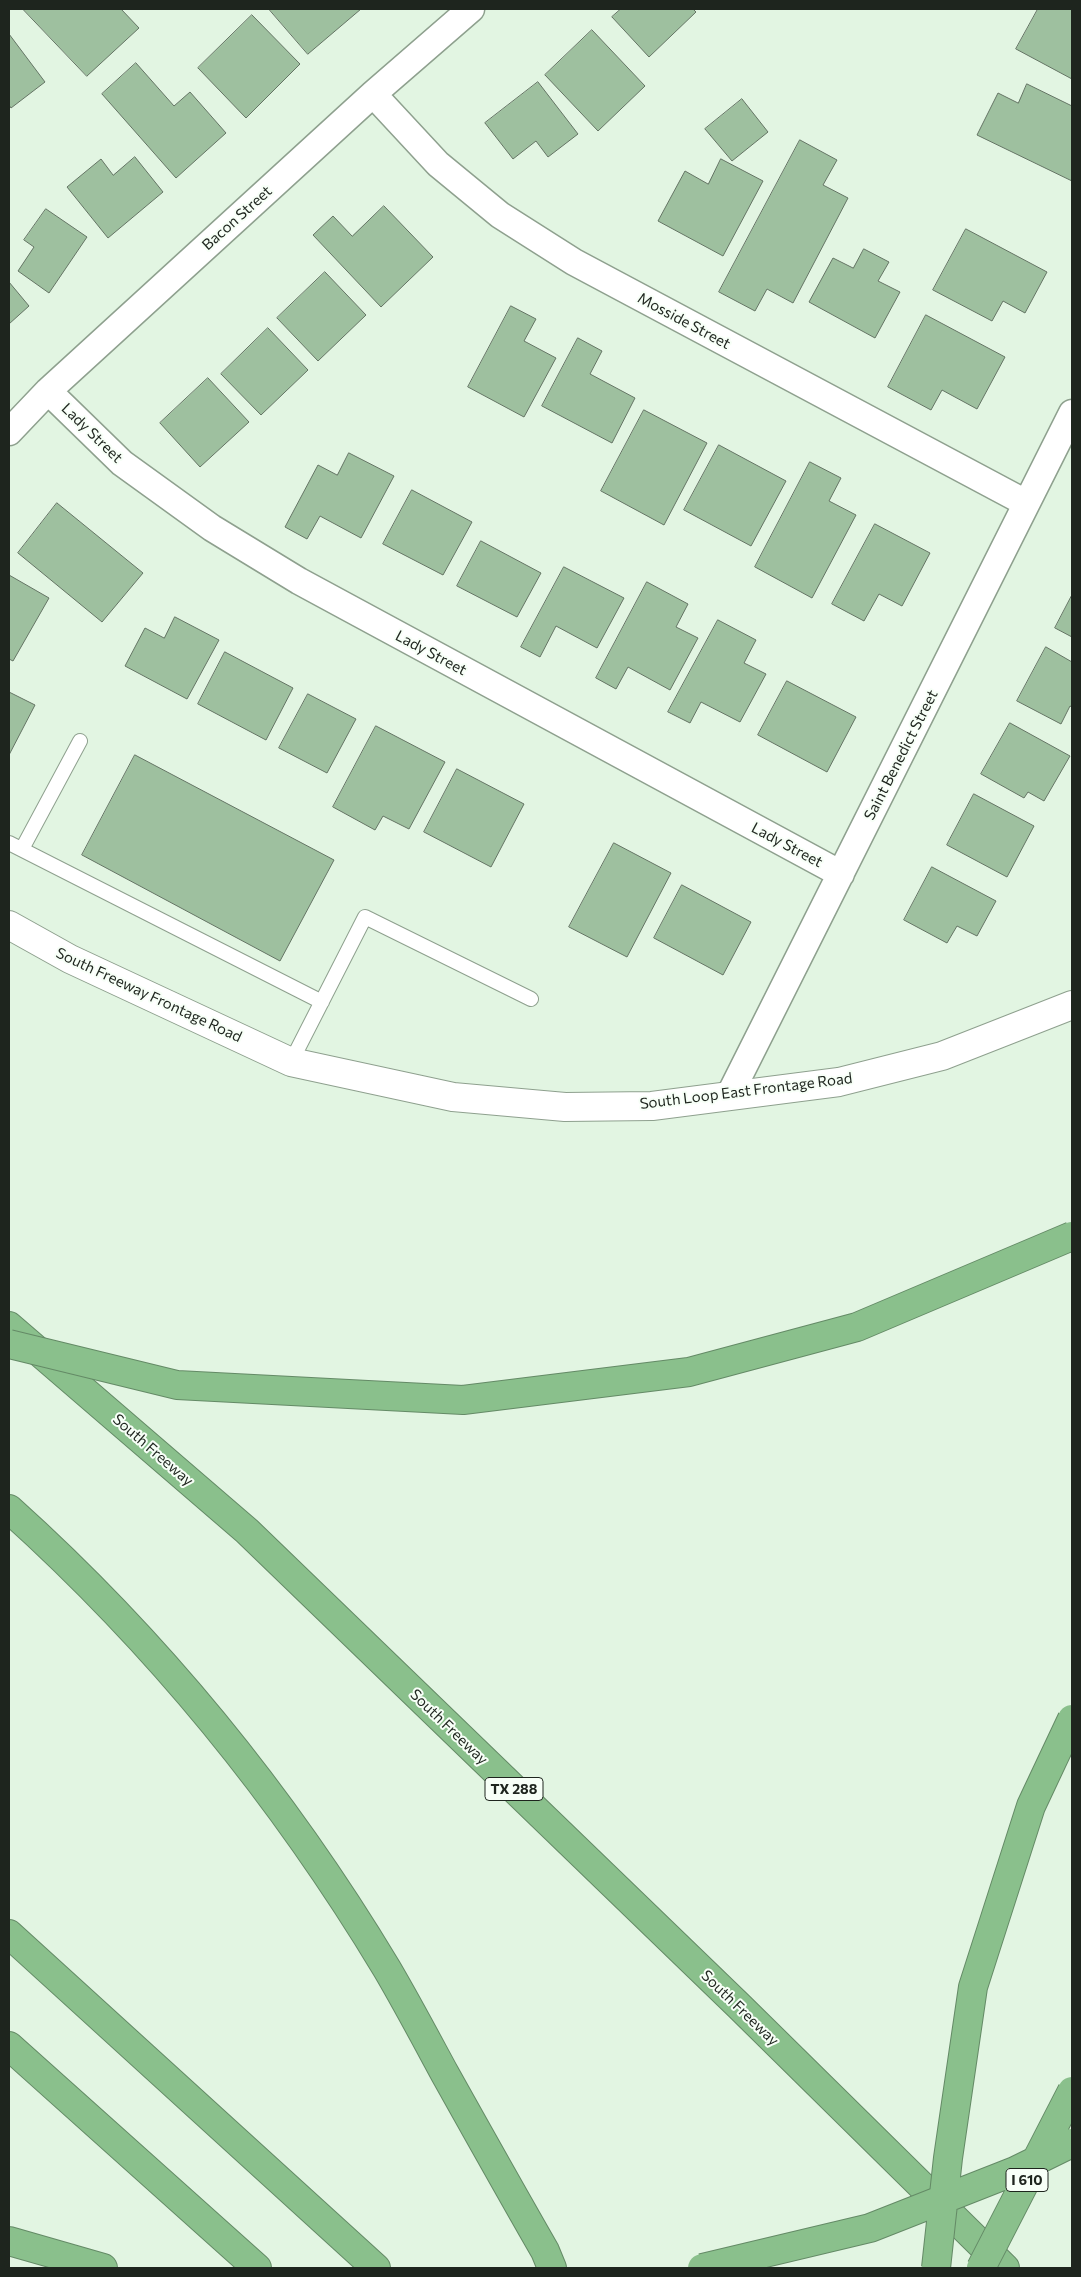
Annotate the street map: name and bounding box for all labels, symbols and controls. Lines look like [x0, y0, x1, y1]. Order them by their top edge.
street label: Bacon Street [198, 182, 276, 254]
street label: Mosside Street [635, 289, 733, 353]
street label: Lady Street [58, 399, 126, 467]
street label: Lady Street [392, 627, 470, 679]
street label: Saint Benedict Street [860, 687, 942, 823]
street label: Lady Street [748, 819, 826, 871]
street label: South Freeway Frontage Road [53, 944, 245, 1046]
street label: South Loop East Frontage Road [639, 1069, 853, 1113]
street label: South Freeway [109, 1410, 197, 1490]
street label: South Freeway [406, 1686, 492, 1768]
road number: TX 288 [485, 1778, 543, 1800]
street label: South Freeway [697, 1967, 783, 2049]
road number: I 610 [1006, 2168, 1048, 2192]

